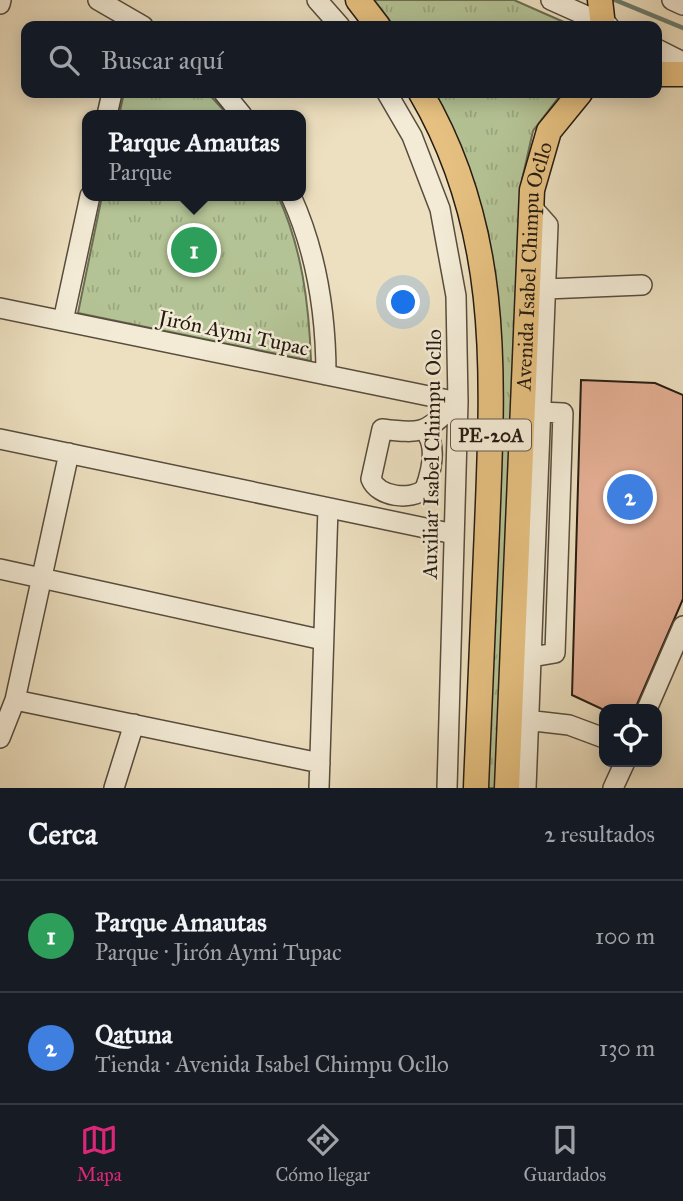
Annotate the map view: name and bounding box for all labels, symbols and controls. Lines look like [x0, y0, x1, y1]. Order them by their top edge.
search box [21, 21, 662, 98]
icon: search [45, 41, 83, 79]
text: Buscar aquí [101, 44, 223, 76]
popup [82, 110, 306, 201]
text: Parque Amautas [108, 126, 280, 158]
street label: Avenida Isabel Chimpu Ocllo [511, 139, 558, 392]
text: Parque [108, 158, 172, 186]
pin: 1 [171, 224, 217, 276]
your location [386, 285, 420, 319]
street label: Jirón Aymi Tupac [154, 304, 312, 362]
street label: Auxiliar Isabel Chimpu Ocllo [417, 329, 447, 580]
road number: PE-20A [451, 420, 531, 450]
pin: 2 [607, 471, 653, 523]
map controls [599, 704, 662, 767]
button: locate [599, 704, 662, 767]
text: Cerca [28, 816, 97, 852]
text: 2 resultados [544, 820, 655, 848]
text: Parque Amautas [95, 906, 267, 938]
text: 1 [46, 922, 56, 950]
text: 100 m [595, 922, 655, 950]
text: Parque · Jirón Aymi Tupac [95, 938, 342, 966]
text: Qatuna [95, 1018, 172, 1050]
text: 2 [45, 1034, 57, 1062]
text: 130 m [599, 1034, 655, 1062]
text: Tienda · Avenida Isabel Chimpu Ocllo [95, 1050, 449, 1078]
tab: Mapa [77, 1121, 122, 1186]
tab: Cómo llegar [275, 1121, 370, 1186]
tab: Guardados [523, 1121, 606, 1186]

